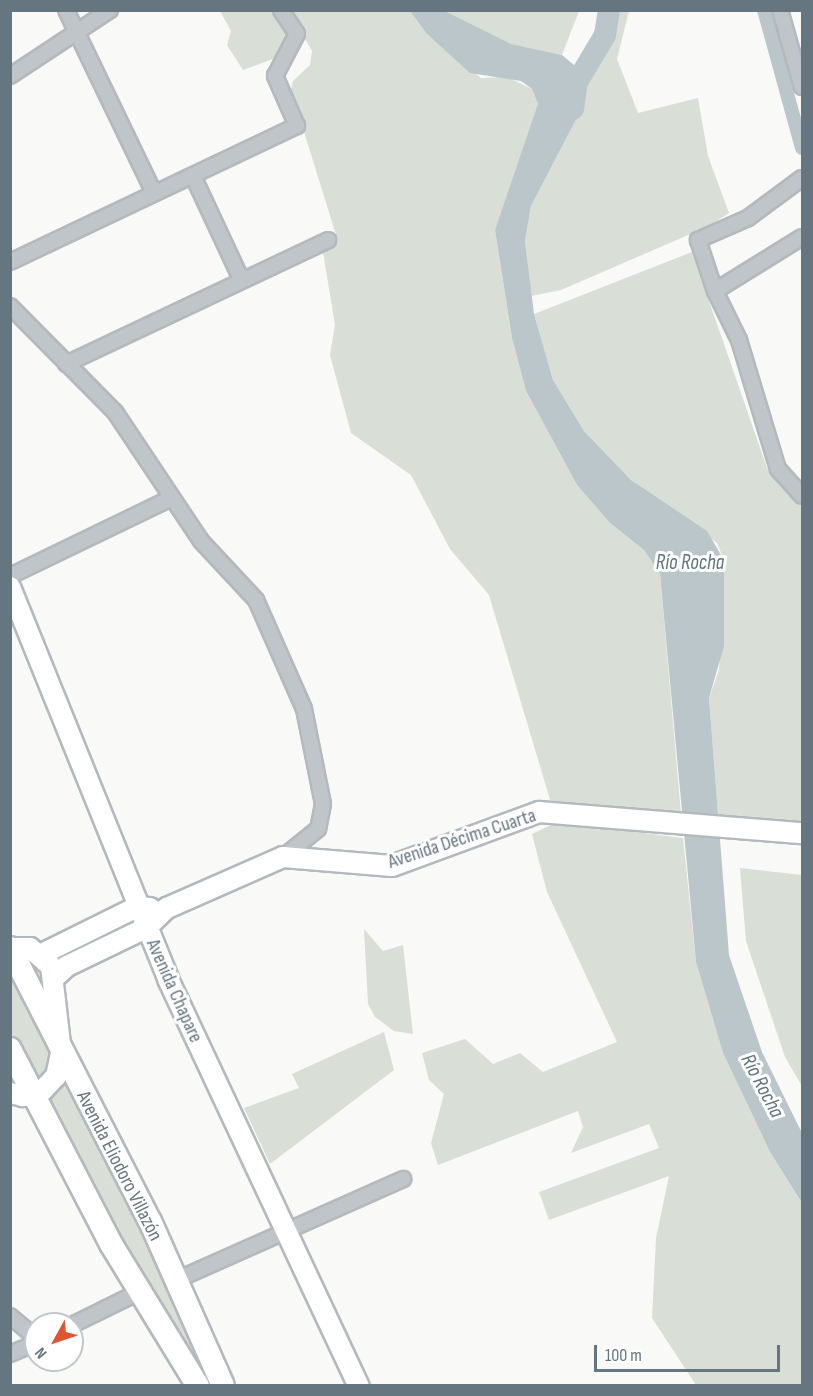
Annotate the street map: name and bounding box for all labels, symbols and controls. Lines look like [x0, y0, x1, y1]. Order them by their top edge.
water label: Río Rocha [656, 550, 724, 576]
street label: Avenida Décima Cuarta [385, 804, 539, 874]
street label: Avenida Chapare [141, 935, 207, 1047]
water label: Río Rocha [735, 1050, 789, 1122]
street label: Avenida Eliodoro Villazón [71, 1087, 167, 1245]
north arrow [24, 1312, 84, 1372]
scale bar [597, 1333, 783, 1371]
text: N [31, 1343, 51, 1362]
text: 100 m [605, 1345, 642, 1366]

